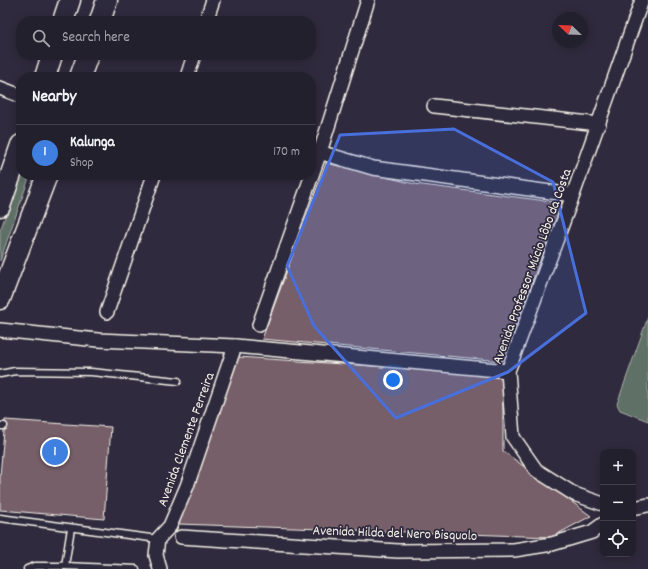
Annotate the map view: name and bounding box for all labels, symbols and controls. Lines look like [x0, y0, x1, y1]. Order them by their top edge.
north arrow [552, 12, 588, 48]
search box [16, 16, 316, 60]
icon: search [30, 27, 52, 49]
text: Search here [62, 27, 130, 49]
text: Nearby [32, 86, 76, 110]
text: Kalunga [70, 132, 115, 154]
text: 1 [44, 143, 46, 162]
text: 170 m [273, 143, 300, 162]
text: Shop [70, 154, 93, 173]
street label: Avenida Professor Múcio Lôbo da Costa [488, 166, 578, 367]
street label: Avenida Clemente Ferreira [153, 369, 221, 510]
your location [383, 370, 403, 390]
pin: 1 [42, 437, 68, 467]
map controls [600, 449, 636, 557]
button: + [600, 449, 636, 485]
button: − [600, 485, 636, 521]
street label: Avenida Hilda del Nero Bisquolo [312, 521, 477, 547]
button: locate [600, 521, 636, 557]

